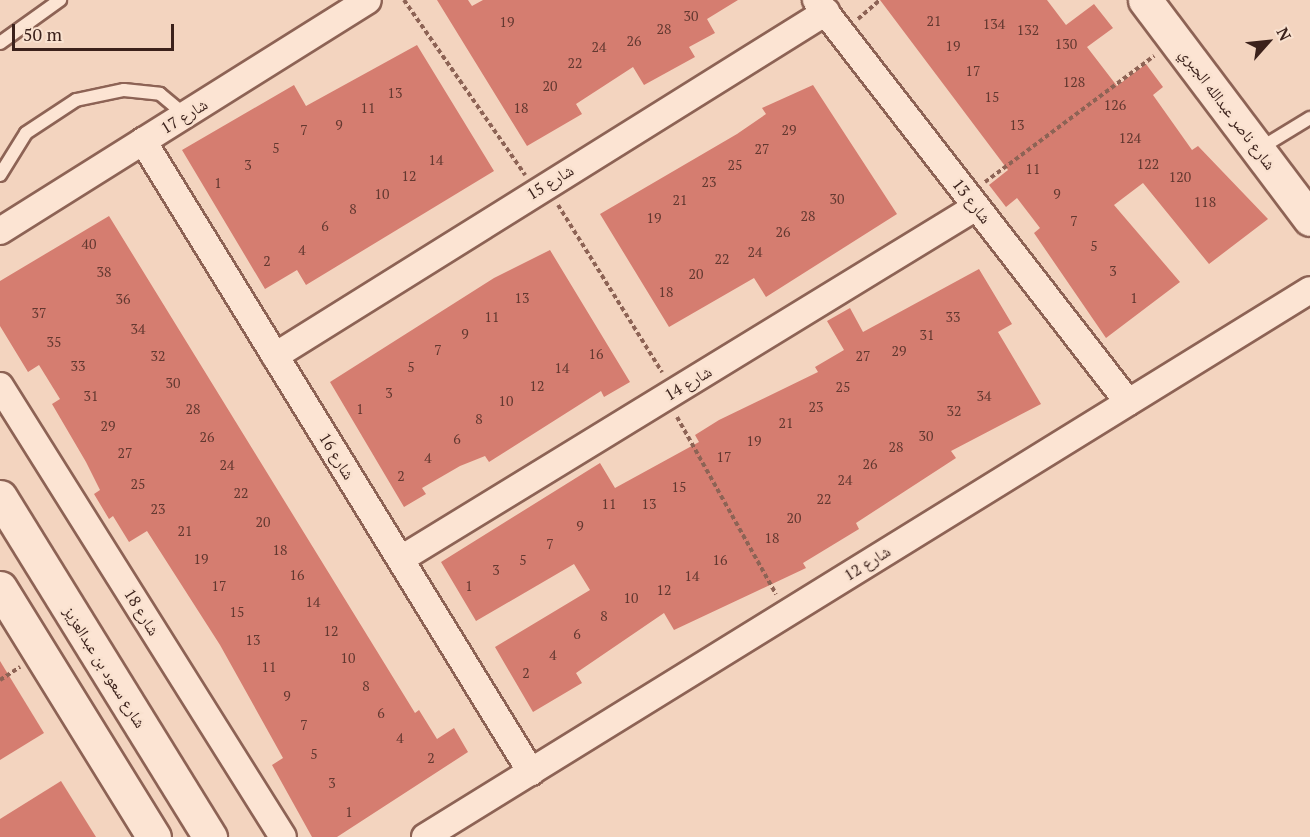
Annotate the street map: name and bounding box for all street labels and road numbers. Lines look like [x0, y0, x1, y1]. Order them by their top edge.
street label: شارع ناصر عبدالله الجبري [1176, 44, 1280, 174]
street label: شارع 17 [157, 94, 211, 138]
street label: شارع 15 [523, 160, 577, 204]
street label: شارع 13 [949, 175, 995, 227]
street label: شارع 14 [661, 362, 715, 404]
street label: شارع 16 [315, 429, 359, 483]
street label: شارع 12 [840, 541, 894, 585]
street label: شارع 18 [120, 585, 164, 639]
street label: شارع سعود بن عبدالعزيز [60, 603, 150, 731]

